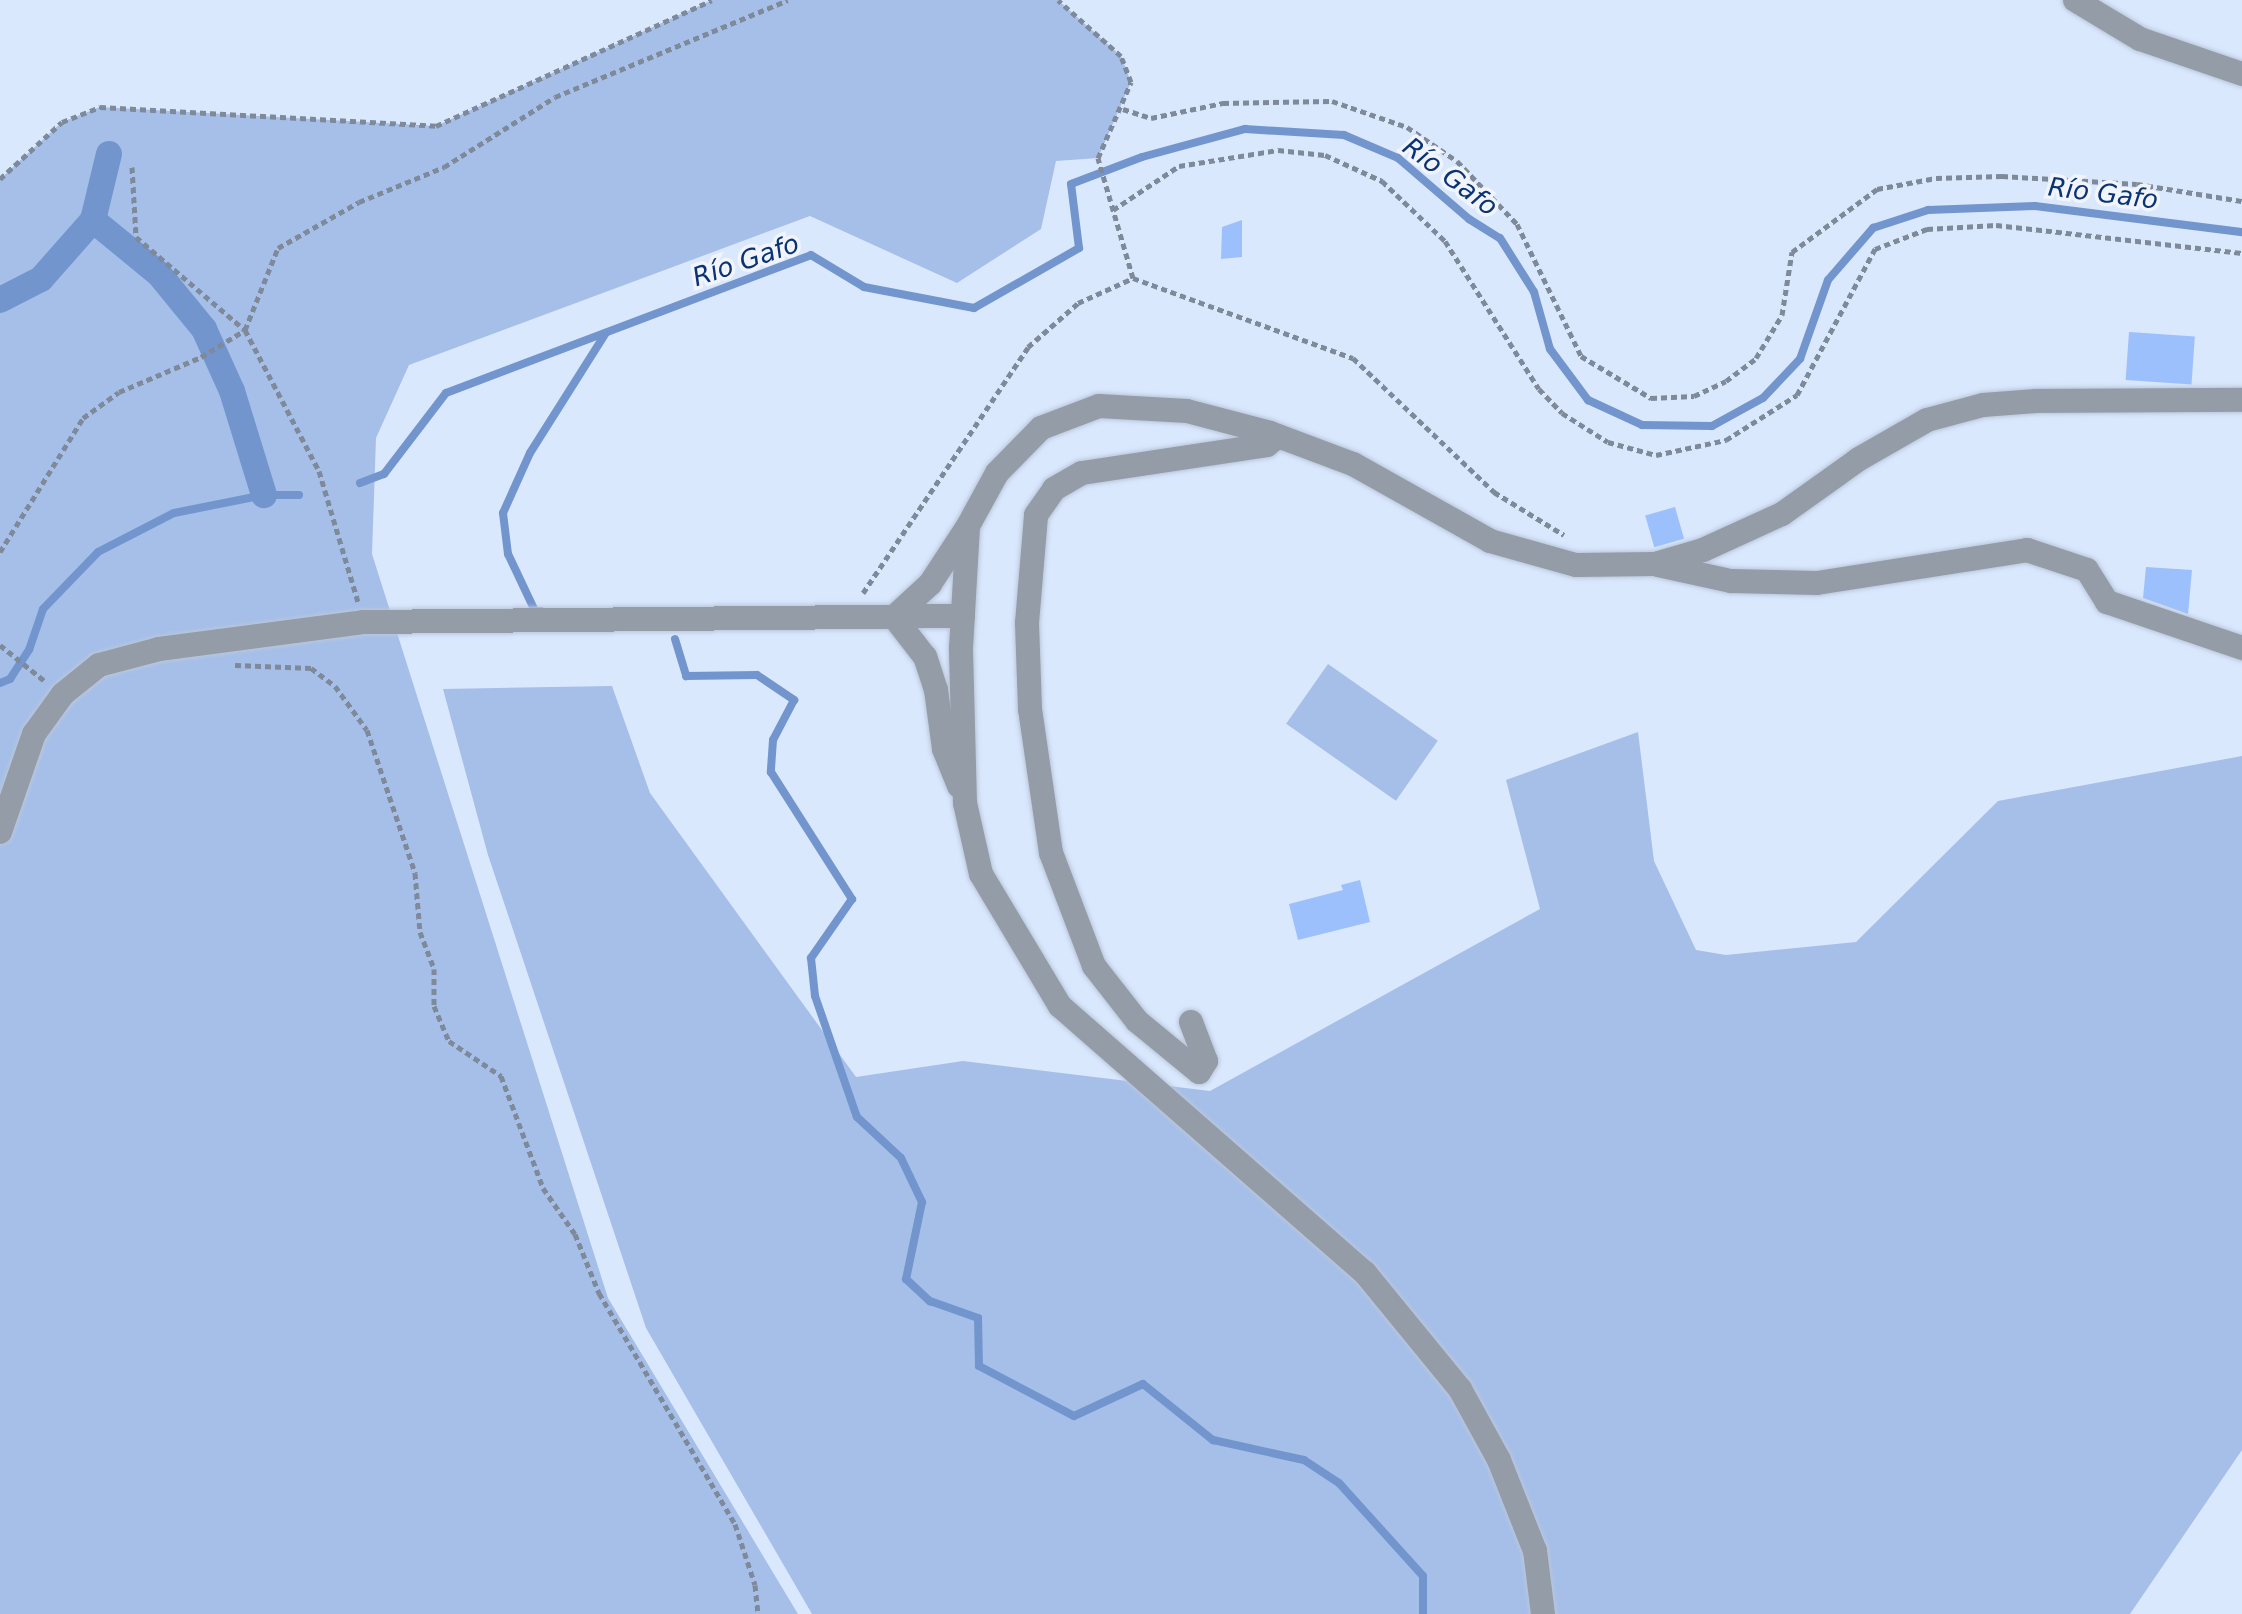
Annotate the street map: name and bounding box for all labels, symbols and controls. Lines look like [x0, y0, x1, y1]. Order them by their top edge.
water label: Río Gafo [1396, 131, 1504, 223]
water label: Río Gafo [2046, 172, 2160, 216]
water label: Río Gafo [689, 228, 803, 294]

